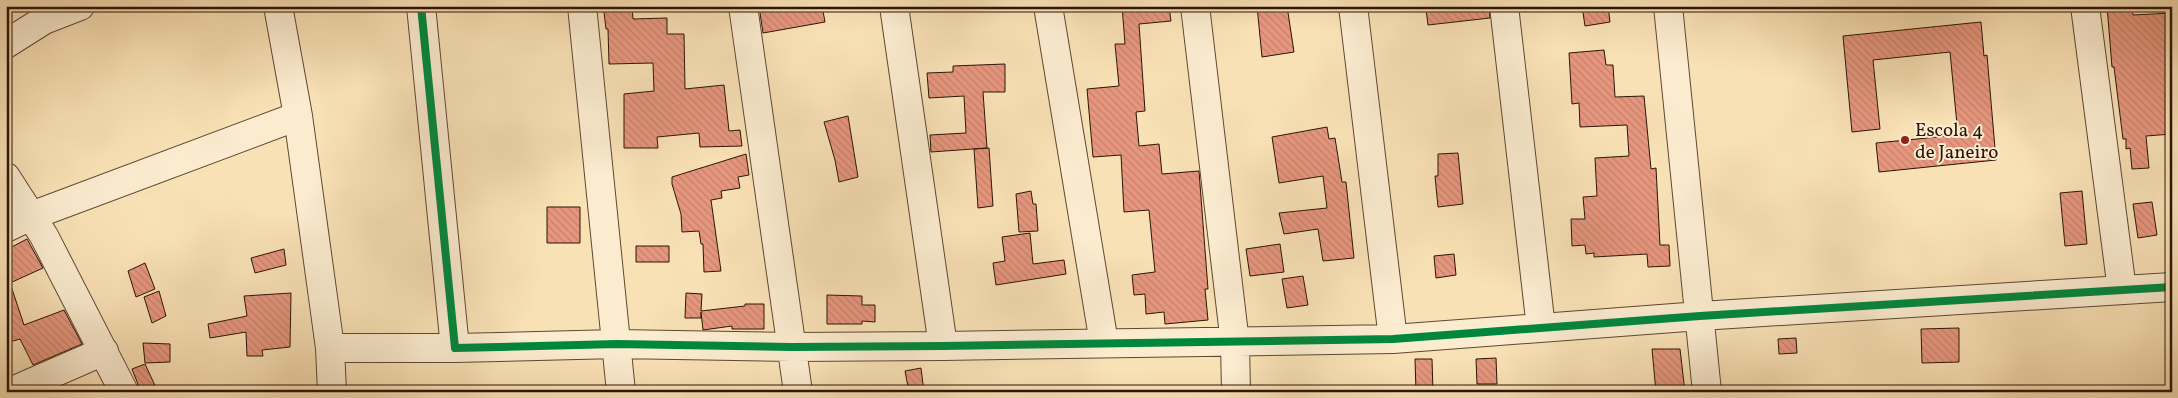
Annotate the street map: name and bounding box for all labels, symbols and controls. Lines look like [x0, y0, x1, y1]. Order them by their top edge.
place label: Escola 4 de Janeiro [1915, 118, 1998, 166]
marker: Escola 4 de Janeiro [1899, 134, 1911, 146]

